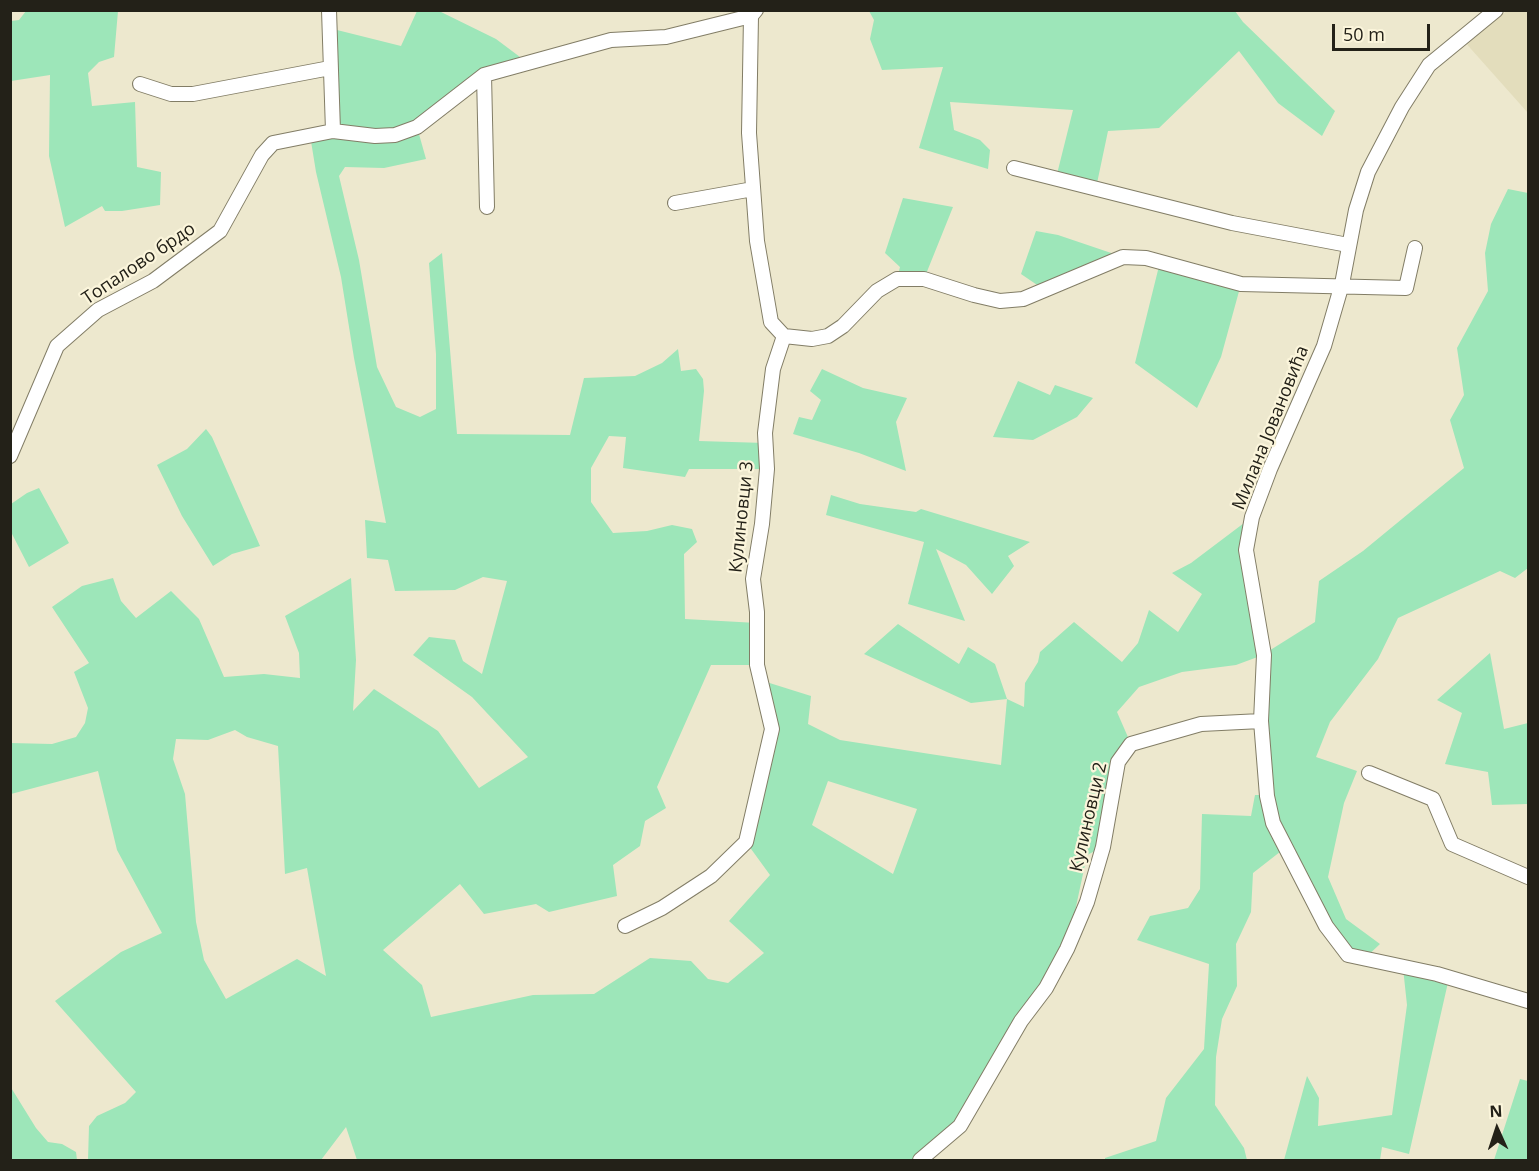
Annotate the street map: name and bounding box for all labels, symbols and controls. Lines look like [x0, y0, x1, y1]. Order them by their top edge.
scale bar [1335, 12, 1432, 50]
text: 50 m [1343, 22, 1385, 46]
street label: Топалово брдо [78, 218, 200, 310]
street label: Милана Јовановића [1228, 343, 1314, 513]
street label: Кулиновци 3 [725, 460, 759, 574]
street label: Кулиновци 2 [1066, 760, 1112, 874]
north arrow [1467, 1099, 1527, 1159]
text: N [1489, 1100, 1503, 1122]

